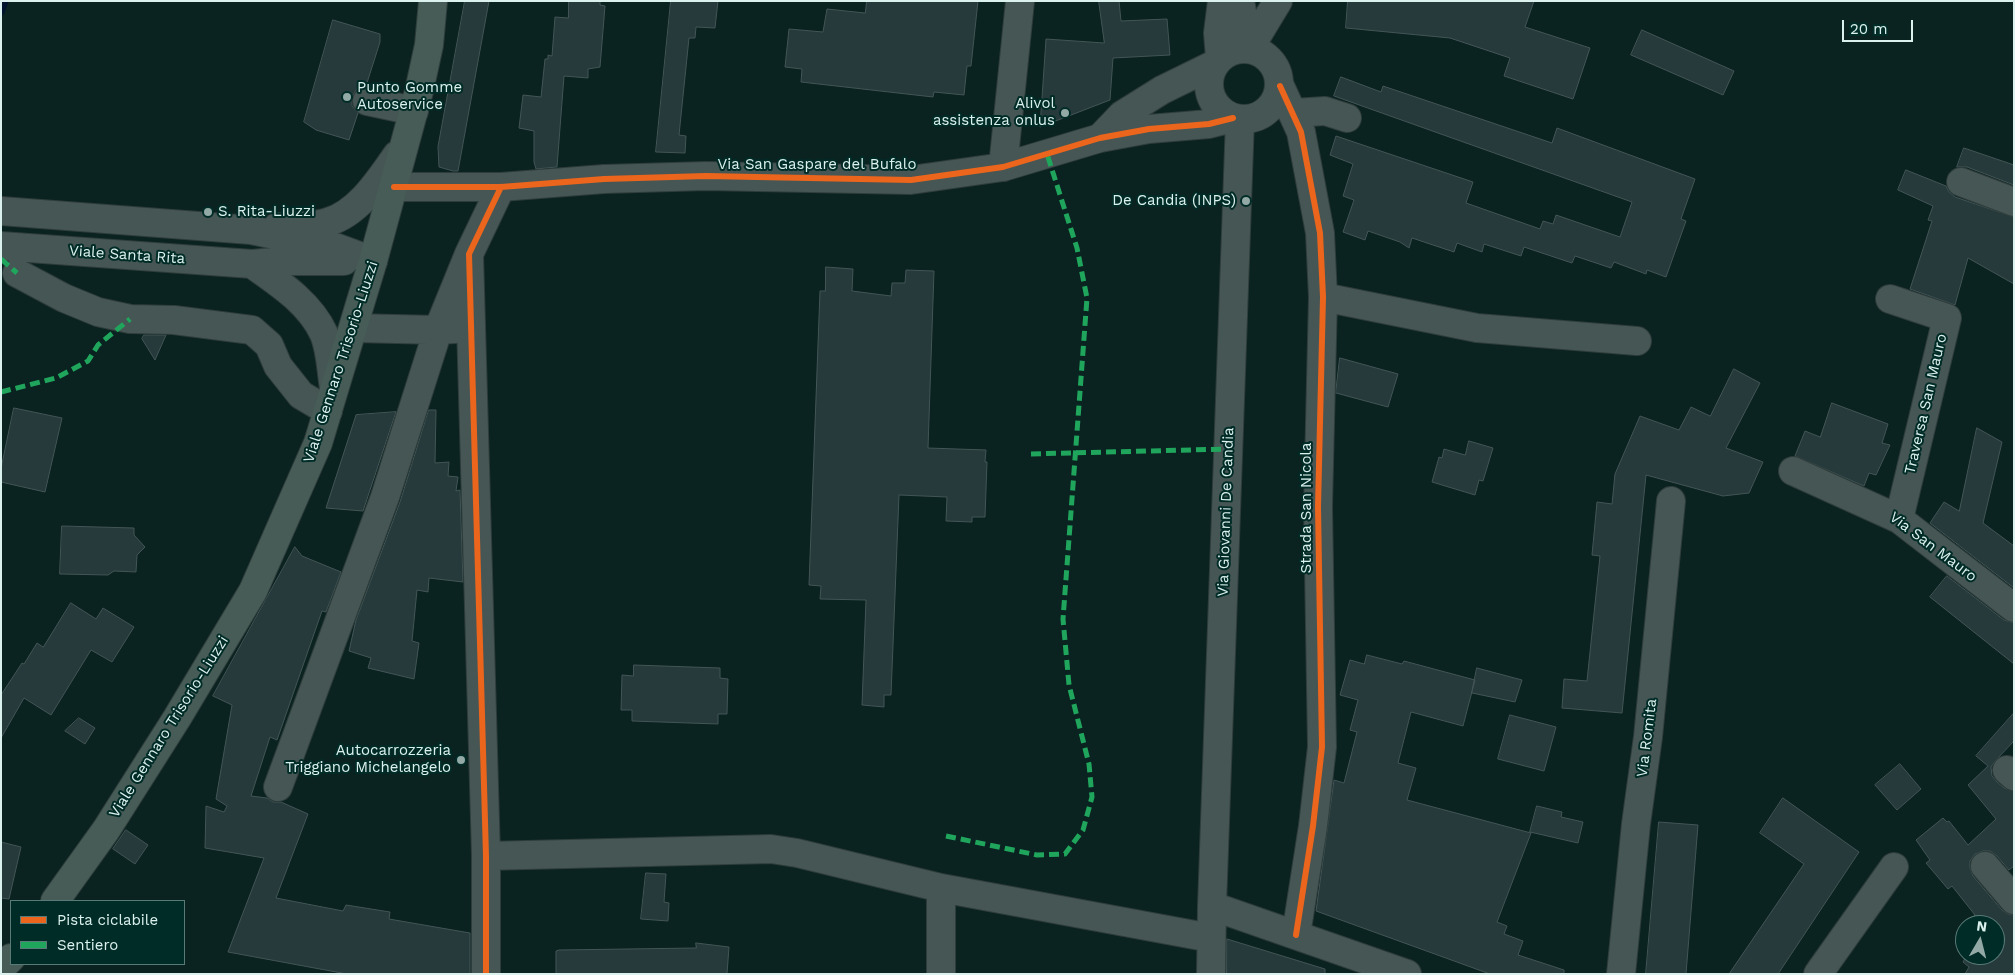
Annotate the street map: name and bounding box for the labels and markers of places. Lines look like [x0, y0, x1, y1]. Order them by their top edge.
place label: Punto Gomme Autoservice [357, 79, 462, 114]
marker: Punto Gomme Autoservice [341, 91, 353, 103]
place label: Alivol assistenza onlus [933, 95, 1055, 130]
marker: Alivol assistenza onlus [1059, 107, 1071, 119]
place label: De Candia (INPS) [1112, 192, 1236, 210]
marker: De Candia (INPS) [1240, 195, 1252, 207]
place label: S. Rita-Liuzzi [218, 203, 315, 221]
marker: S. Rita-Liuzzi [202, 206, 214, 218]
place label: Autocarrozzeria Triggiano Michelangelo [285, 742, 451, 777]
marker: Autocarrozzeria Triggiano Michelangelo [455, 754, 467, 766]

